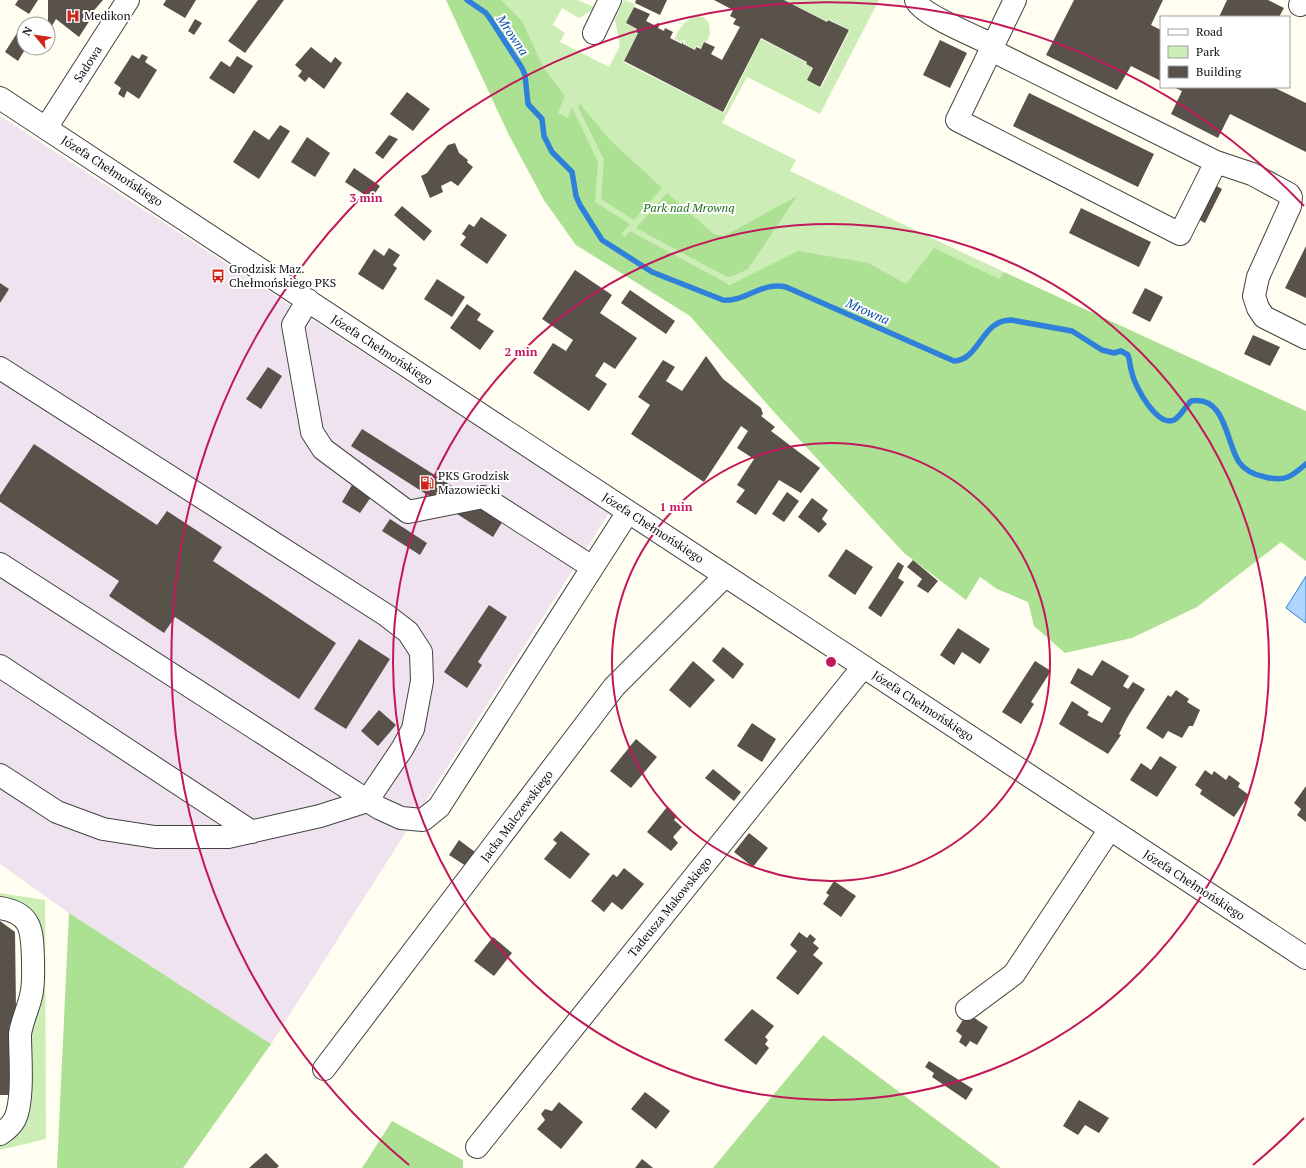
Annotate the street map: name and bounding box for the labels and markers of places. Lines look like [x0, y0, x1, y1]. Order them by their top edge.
hospital icon: Medikon [65, 8, 81, 24]
place label: Medikon [84, 8, 131, 23]
place label: Grodzisk Maz. Chełmońskiego PKS [229, 261, 336, 290]
bus stop icon: Grodzisk Maz. Chełmońskiego PKS [210, 268, 226, 284]
place label: PKS Grodzisk Mazowiecki [438, 468, 510, 497]
fuel station icon: PKS Grodzisk Mazowiecki [419, 475, 435, 491]
centre of rings [824, 655, 838, 669]

